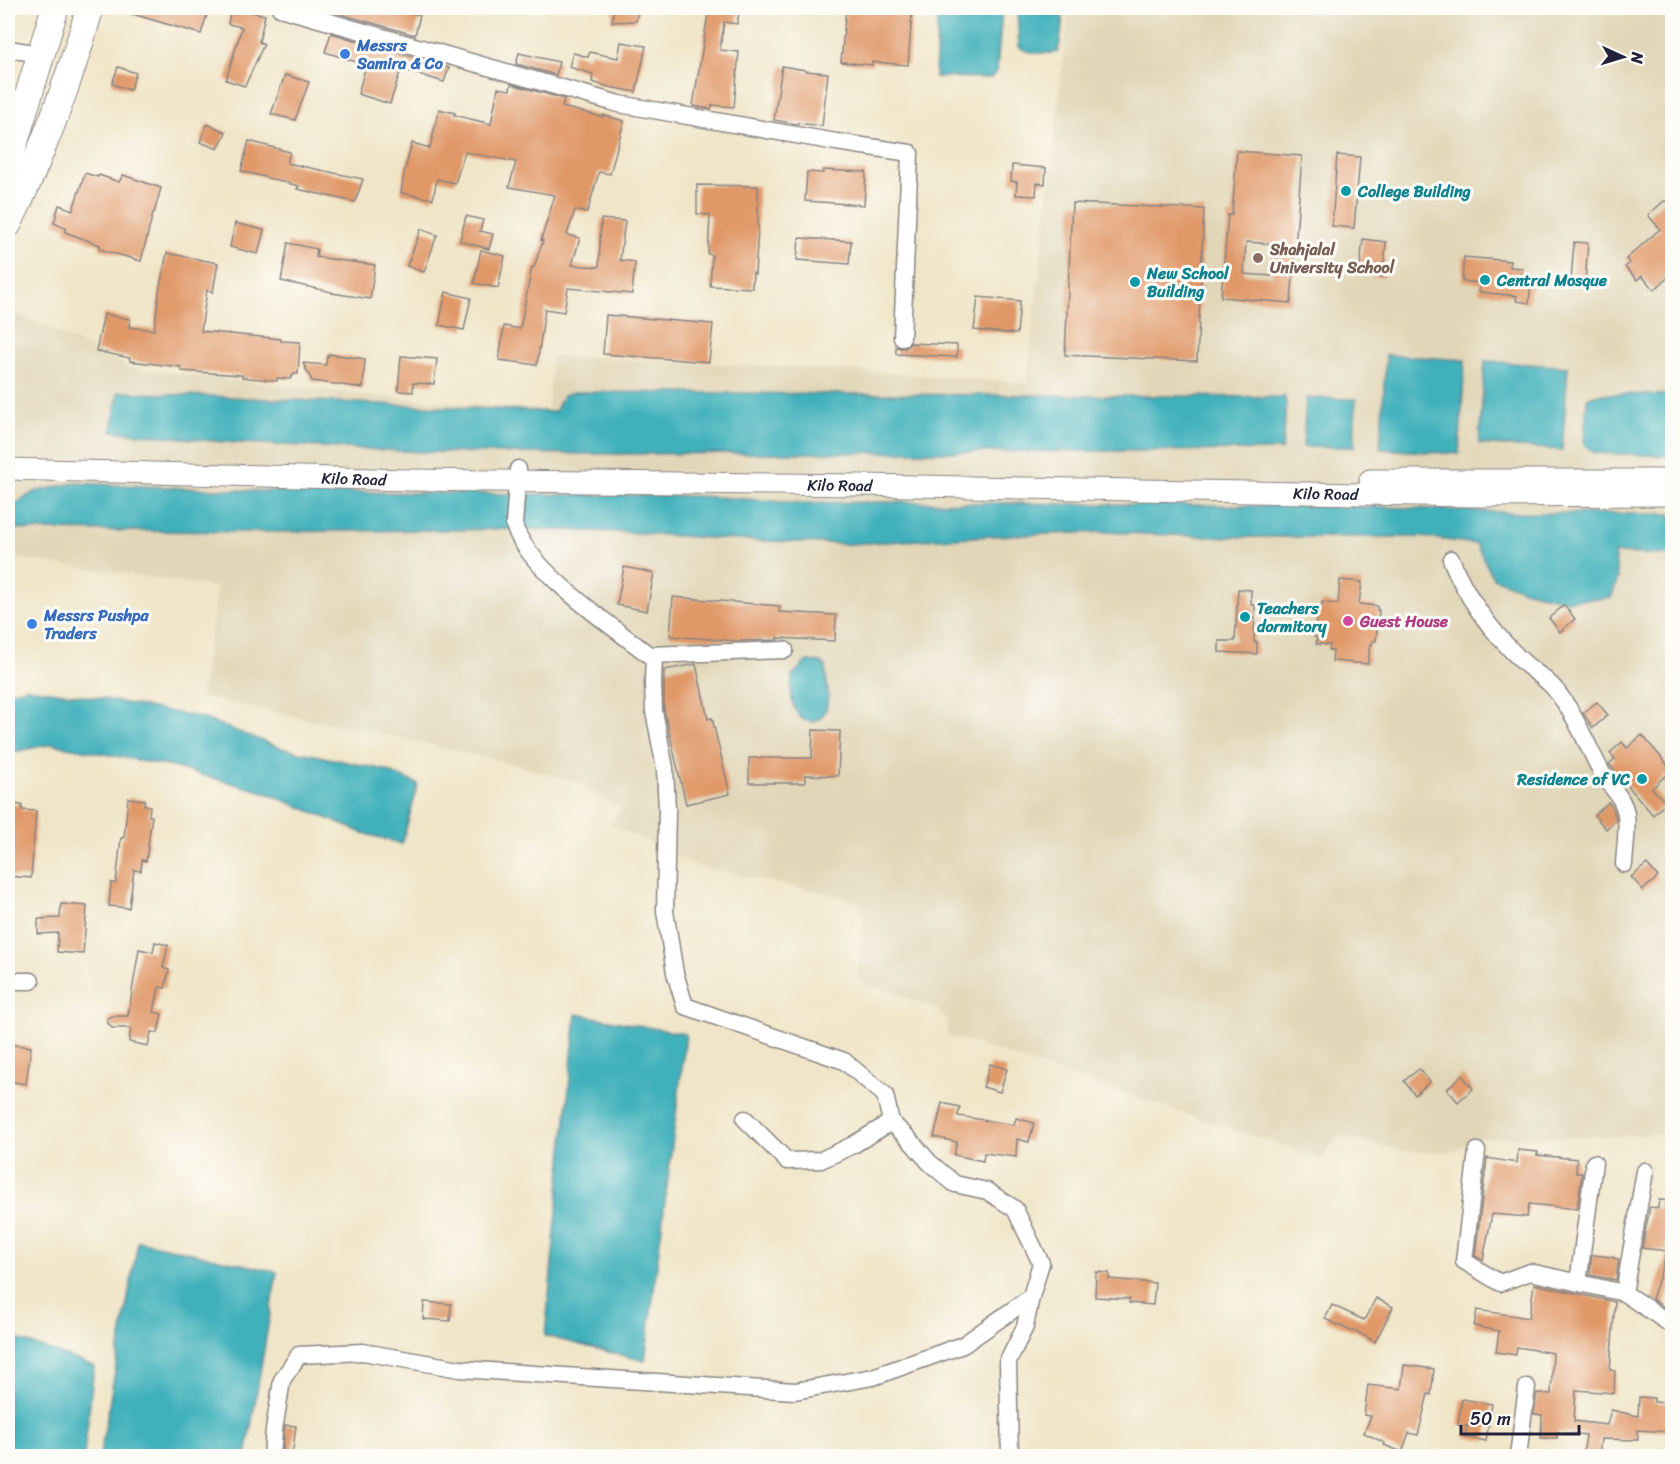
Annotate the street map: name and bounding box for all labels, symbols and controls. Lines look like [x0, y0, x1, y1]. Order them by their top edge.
north arrow [1593, 27, 1653, 87]
place label: Messrs Samira & Co [356, 31, 444, 78]
marker: Messrs Samira & Co [338, 47, 352, 61]
text: N [1623, 50, 1652, 65]
place label: College Building [1357, 177, 1472, 206]
marker: College Building [1339, 184, 1353, 198]
place label: Shahjalal University School [1269, 235, 1396, 282]
marker: Shahjalal University School [1251, 251, 1265, 265]
place label: New School Building [1146, 259, 1230, 306]
place label: Central Mosque [1496, 266, 1608, 295]
marker: Central Mosque [1478, 273, 1492, 287]
marker: New School Building [1128, 275, 1142, 289]
street label: Kilo Road [321, 464, 388, 494]
street label: Kilo Road [807, 470, 874, 500]
street label: Kilo Road [1293, 479, 1360, 509]
place label: Teachers dormitory [1257, 594, 1327, 641]
place label: Messrs Pushpa Traders [43, 601, 150, 648]
place label: Guest House [1359, 607, 1449, 636]
marker: Teachers dormitory [1238, 610, 1252, 624]
marker: Guest House [1341, 614, 1355, 628]
marker: Messrs Pushpa Traders [25, 617, 39, 631]
place label: Residence of VC [1516, 765, 1630, 794]
marker: Residence of VC [1635, 772, 1649, 786]
scale bar [1461, 1398, 1580, 1436]
text: 50 m [1470, 1403, 1511, 1435]

